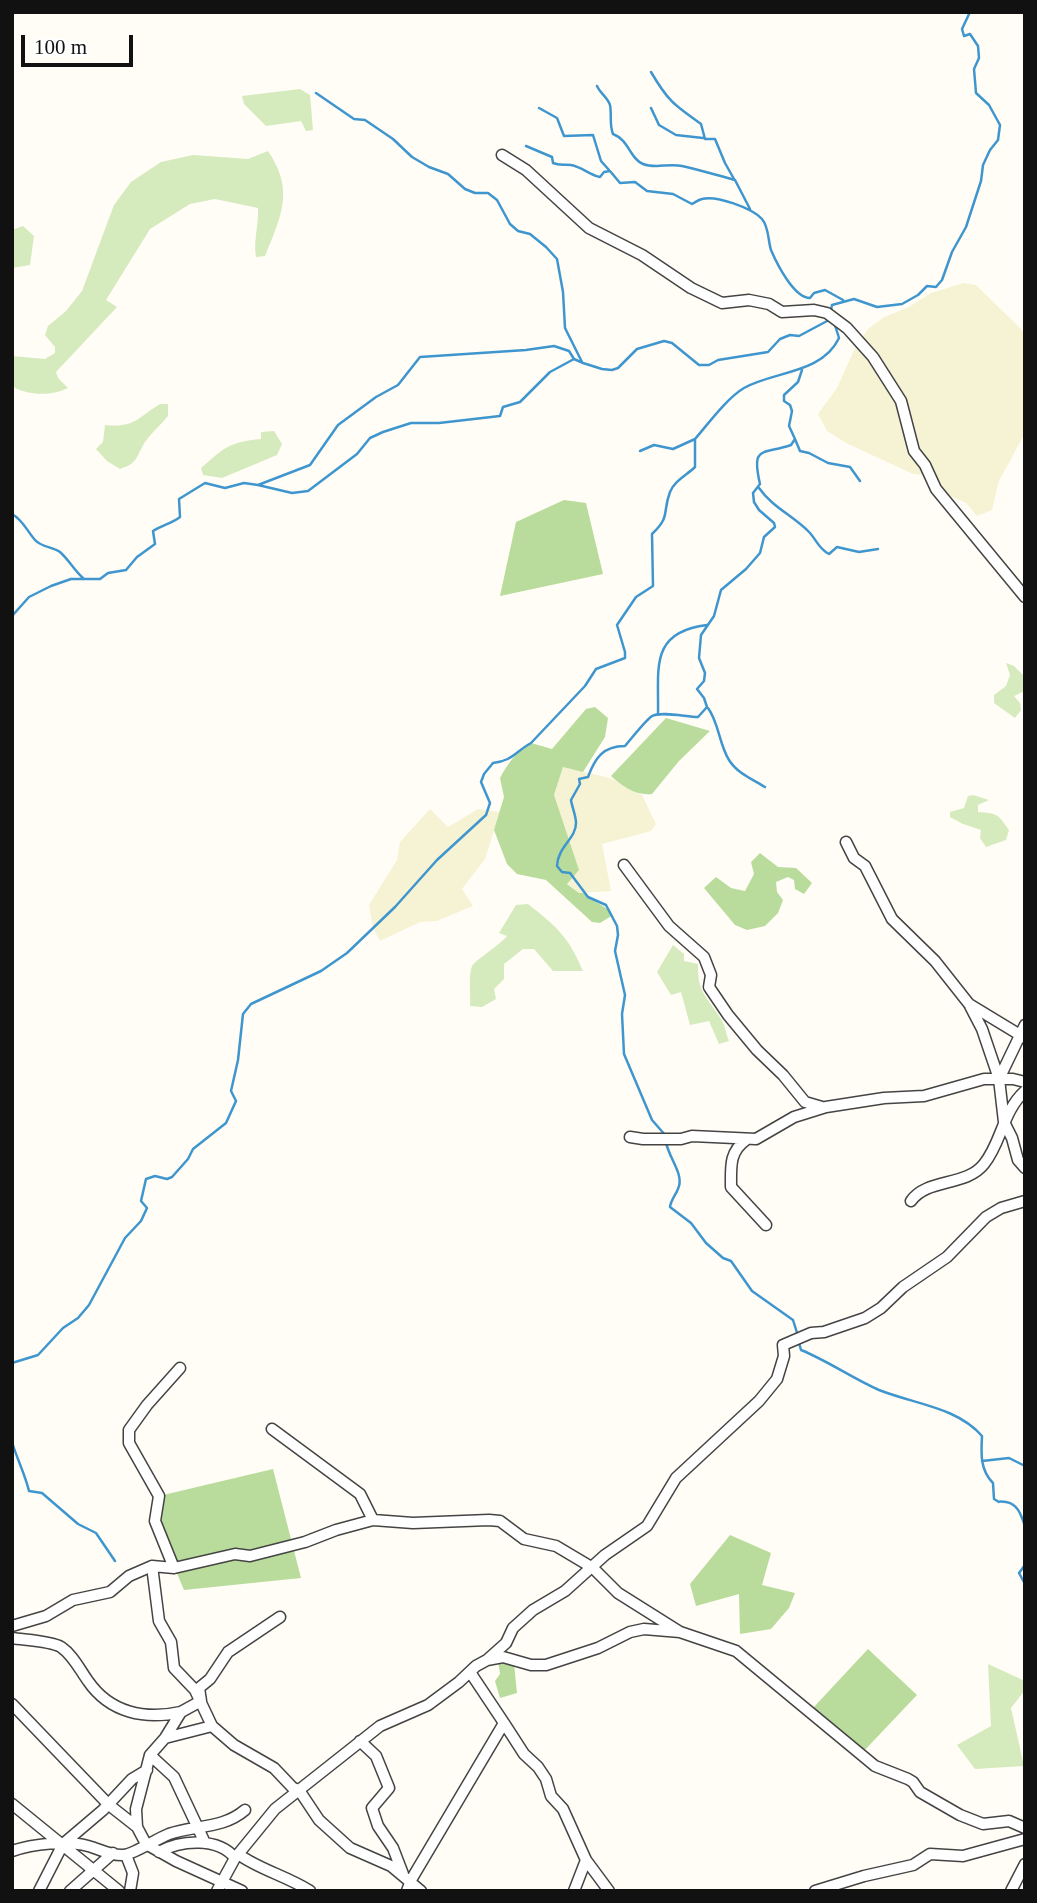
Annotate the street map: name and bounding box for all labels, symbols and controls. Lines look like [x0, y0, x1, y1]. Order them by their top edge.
scale bar [24, 21, 136, 65]
text: 100 m [34, 35, 87, 59]

